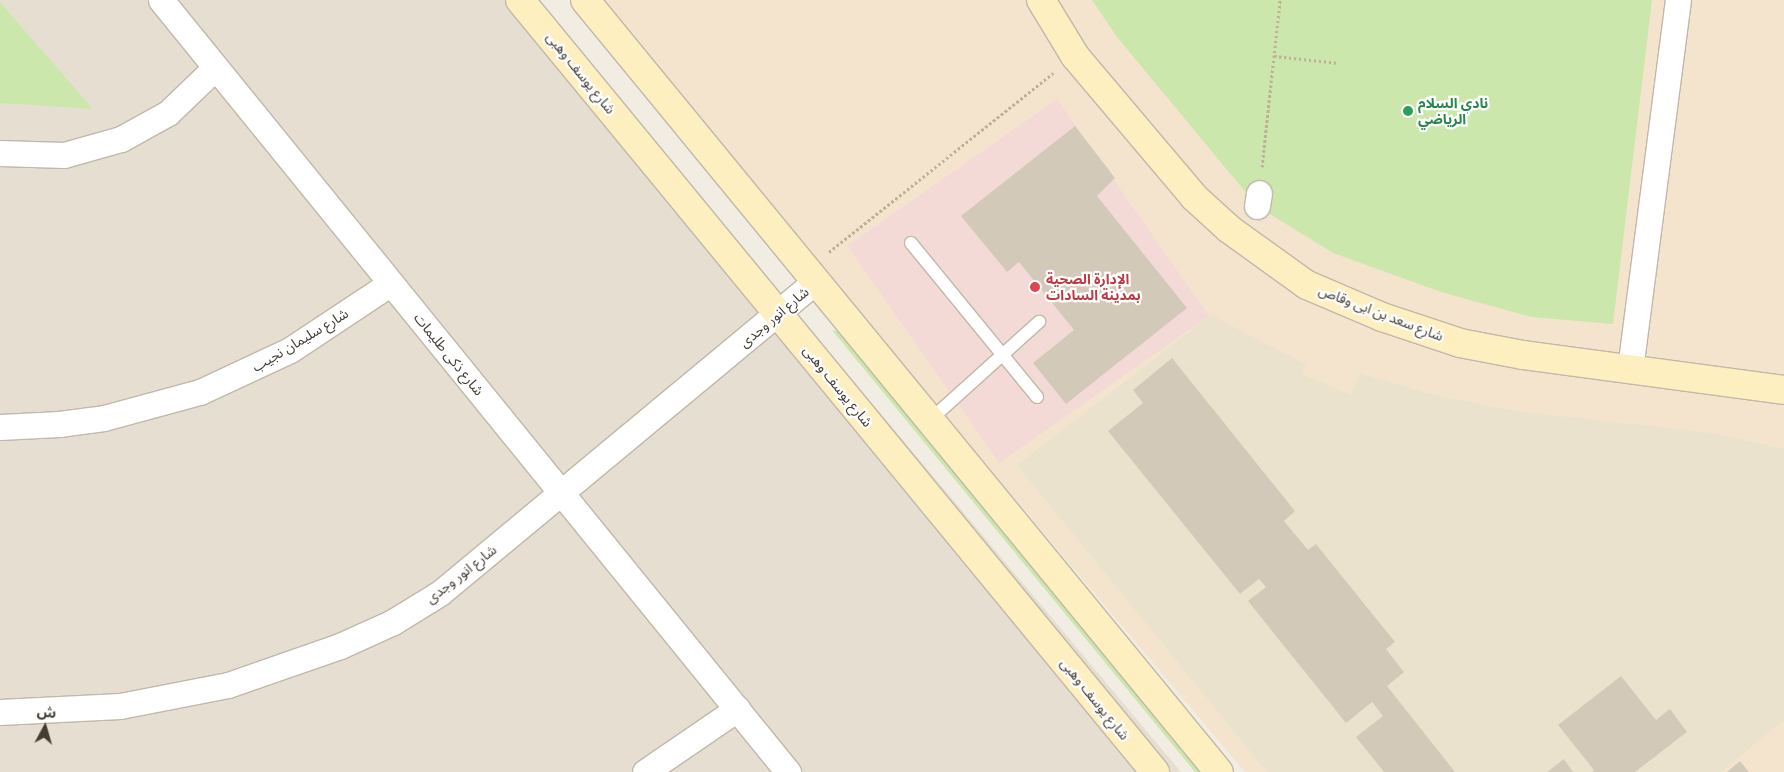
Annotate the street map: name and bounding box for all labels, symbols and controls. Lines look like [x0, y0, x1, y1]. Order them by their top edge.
street label: شارع يوسف وهبى [543, 29, 619, 117]
place label: نادي السلام الرياضي [1418, 95, 1488, 128]
marker: نادي السلام الرياضي [1402, 105, 1414, 117]
place label: الإدارة الصحية بمدينة السادات [1046, 271, 1141, 304]
marker: الإدارة الصحية بمدينة السادات [1028, 280, 1042, 294]
street label: شارع سعد بن ابى وقاص [1316, 281, 1446, 345]
street label: شارع انور وجدى [736, 283, 812, 351]
street label: شارع سليمان نجيب [249, 305, 351, 375]
street label: شارع ذكى طليمات [411, 309, 487, 399]
street label: شارع يوسف وهبى [800, 342, 876, 430]
street label: شارع انور وجدى [422, 541, 500, 607]
street label: شارع يوسف وهبى [1057, 655, 1133, 743]
north arrow [20, 702, 70, 752]
text: ش [36, 703, 57, 721]

